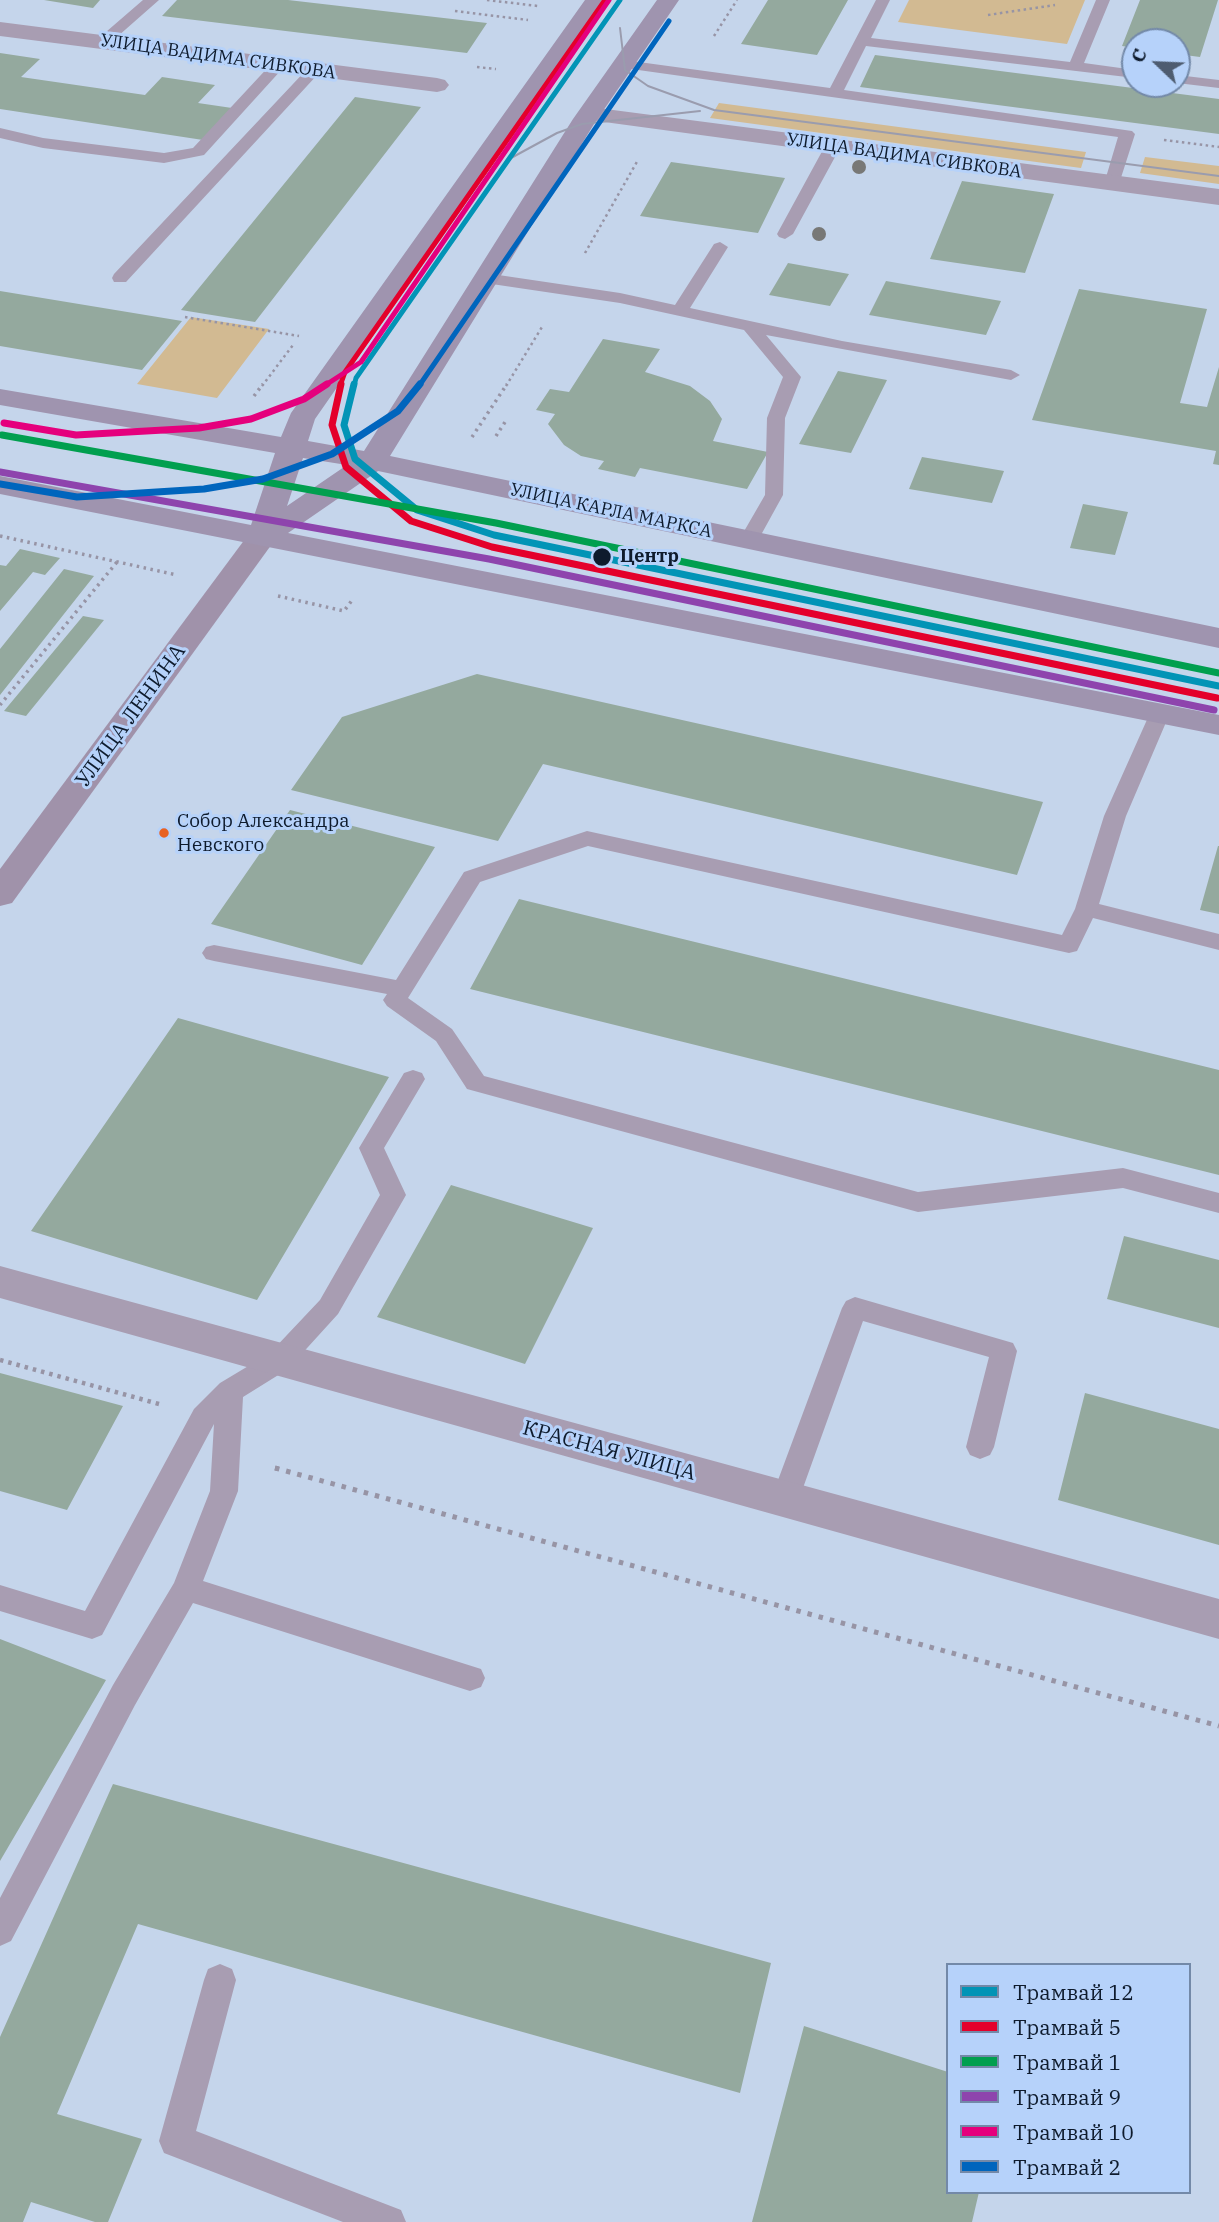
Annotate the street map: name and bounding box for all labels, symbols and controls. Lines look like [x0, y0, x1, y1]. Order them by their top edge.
north arrow [1121, 28, 1191, 98]
street label: УЛИЦА ВАДИМА СИВКОВА [99, 30, 337, 84]
text: С [1125, 45, 1152, 66]
street label: УЛИЦА ВАДИМА СИВКОВА [785, 129, 1023, 183]
street label: УЛИЦА КАРЛА МАРКСА [508, 479, 714, 543]
marker: Центр [591, 546, 613, 568]
place label: Центр [620, 546, 679, 568]
street label: УЛИЦА ЛЕНИНА [71, 640, 191, 792]
place label: Собор Александра Невского [177, 811, 350, 855]
marker: Собор Александра Невского [157, 826, 171, 840]
street label: КРАСНАЯ УЛИЦА [520, 1416, 698, 1486]
legend [946, 1963, 1191, 2194]
text: Трамвай 12 [1013, 1978, 1134, 2006]
text: Трамвай 5 [1013, 2013, 1121, 2041]
text: Трамвай 1 [1013, 2048, 1121, 2076]
text: Трамвай 9 [1013, 2083, 1121, 2111]
text: Трамвай 10 [1013, 2118, 1134, 2146]
text: Трамвай 2 [1013, 2153, 1121, 2181]

